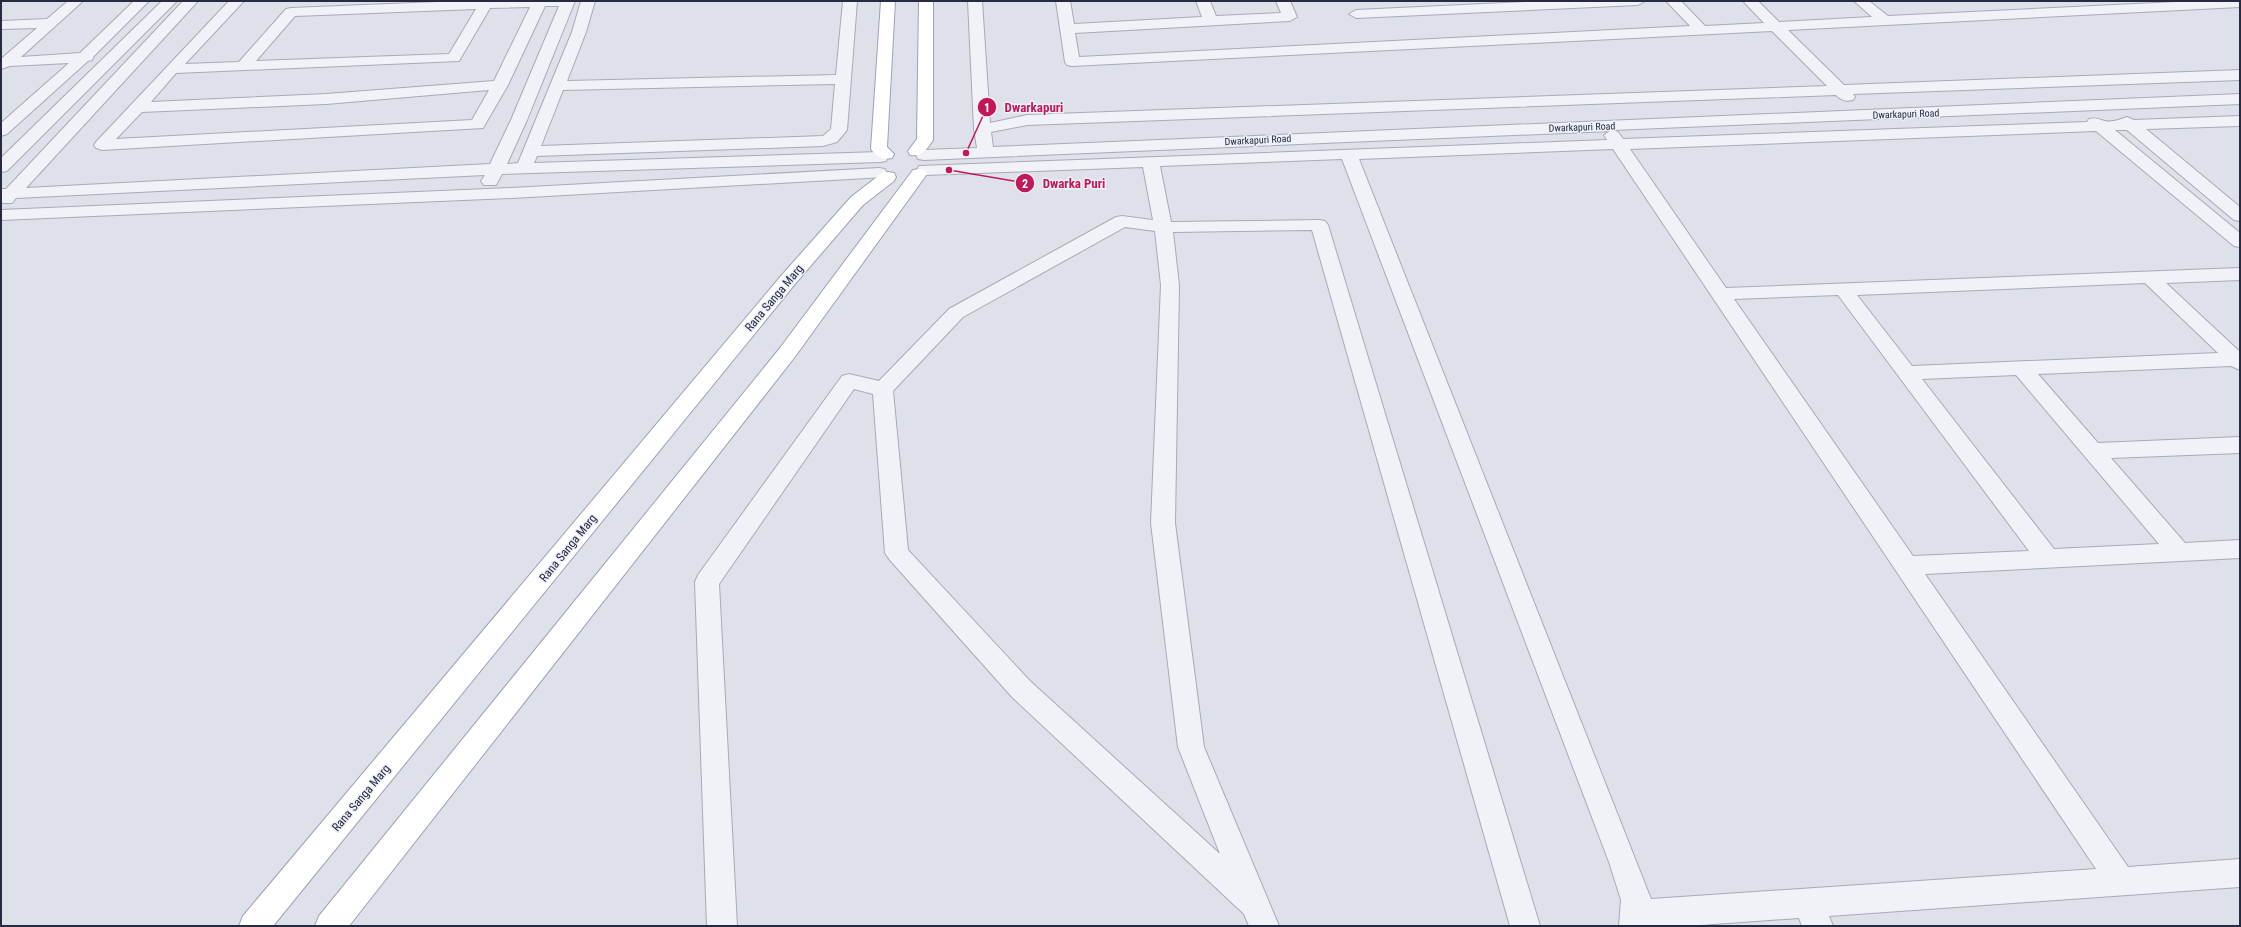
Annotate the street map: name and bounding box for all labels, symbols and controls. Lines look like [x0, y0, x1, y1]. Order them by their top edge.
callout: Dwarkapuri [977, 95, 1072, 120]
text: Dwarkapuri [1005, 100, 1063, 115]
text: 1 [984, 101, 990, 115]
street label: Dwarkapuri Road [1872, 107, 1940, 121]
street label: Dwarkapuri Road [1548, 120, 1616, 134]
street label: Dwarkapuri Road [1224, 133, 1292, 147]
callout: Dwarka Puri [1015, 171, 1113, 196]
text: Dwarka Puri [1043, 176, 1105, 191]
text: 2 [1022, 177, 1028, 191]
street label: Rana Sanga Marg [742, 262, 806, 334]
street label: Rana Sanga Marg [536, 511, 600, 585]
street label: Rana Sanga Marg [329, 762, 393, 834]

